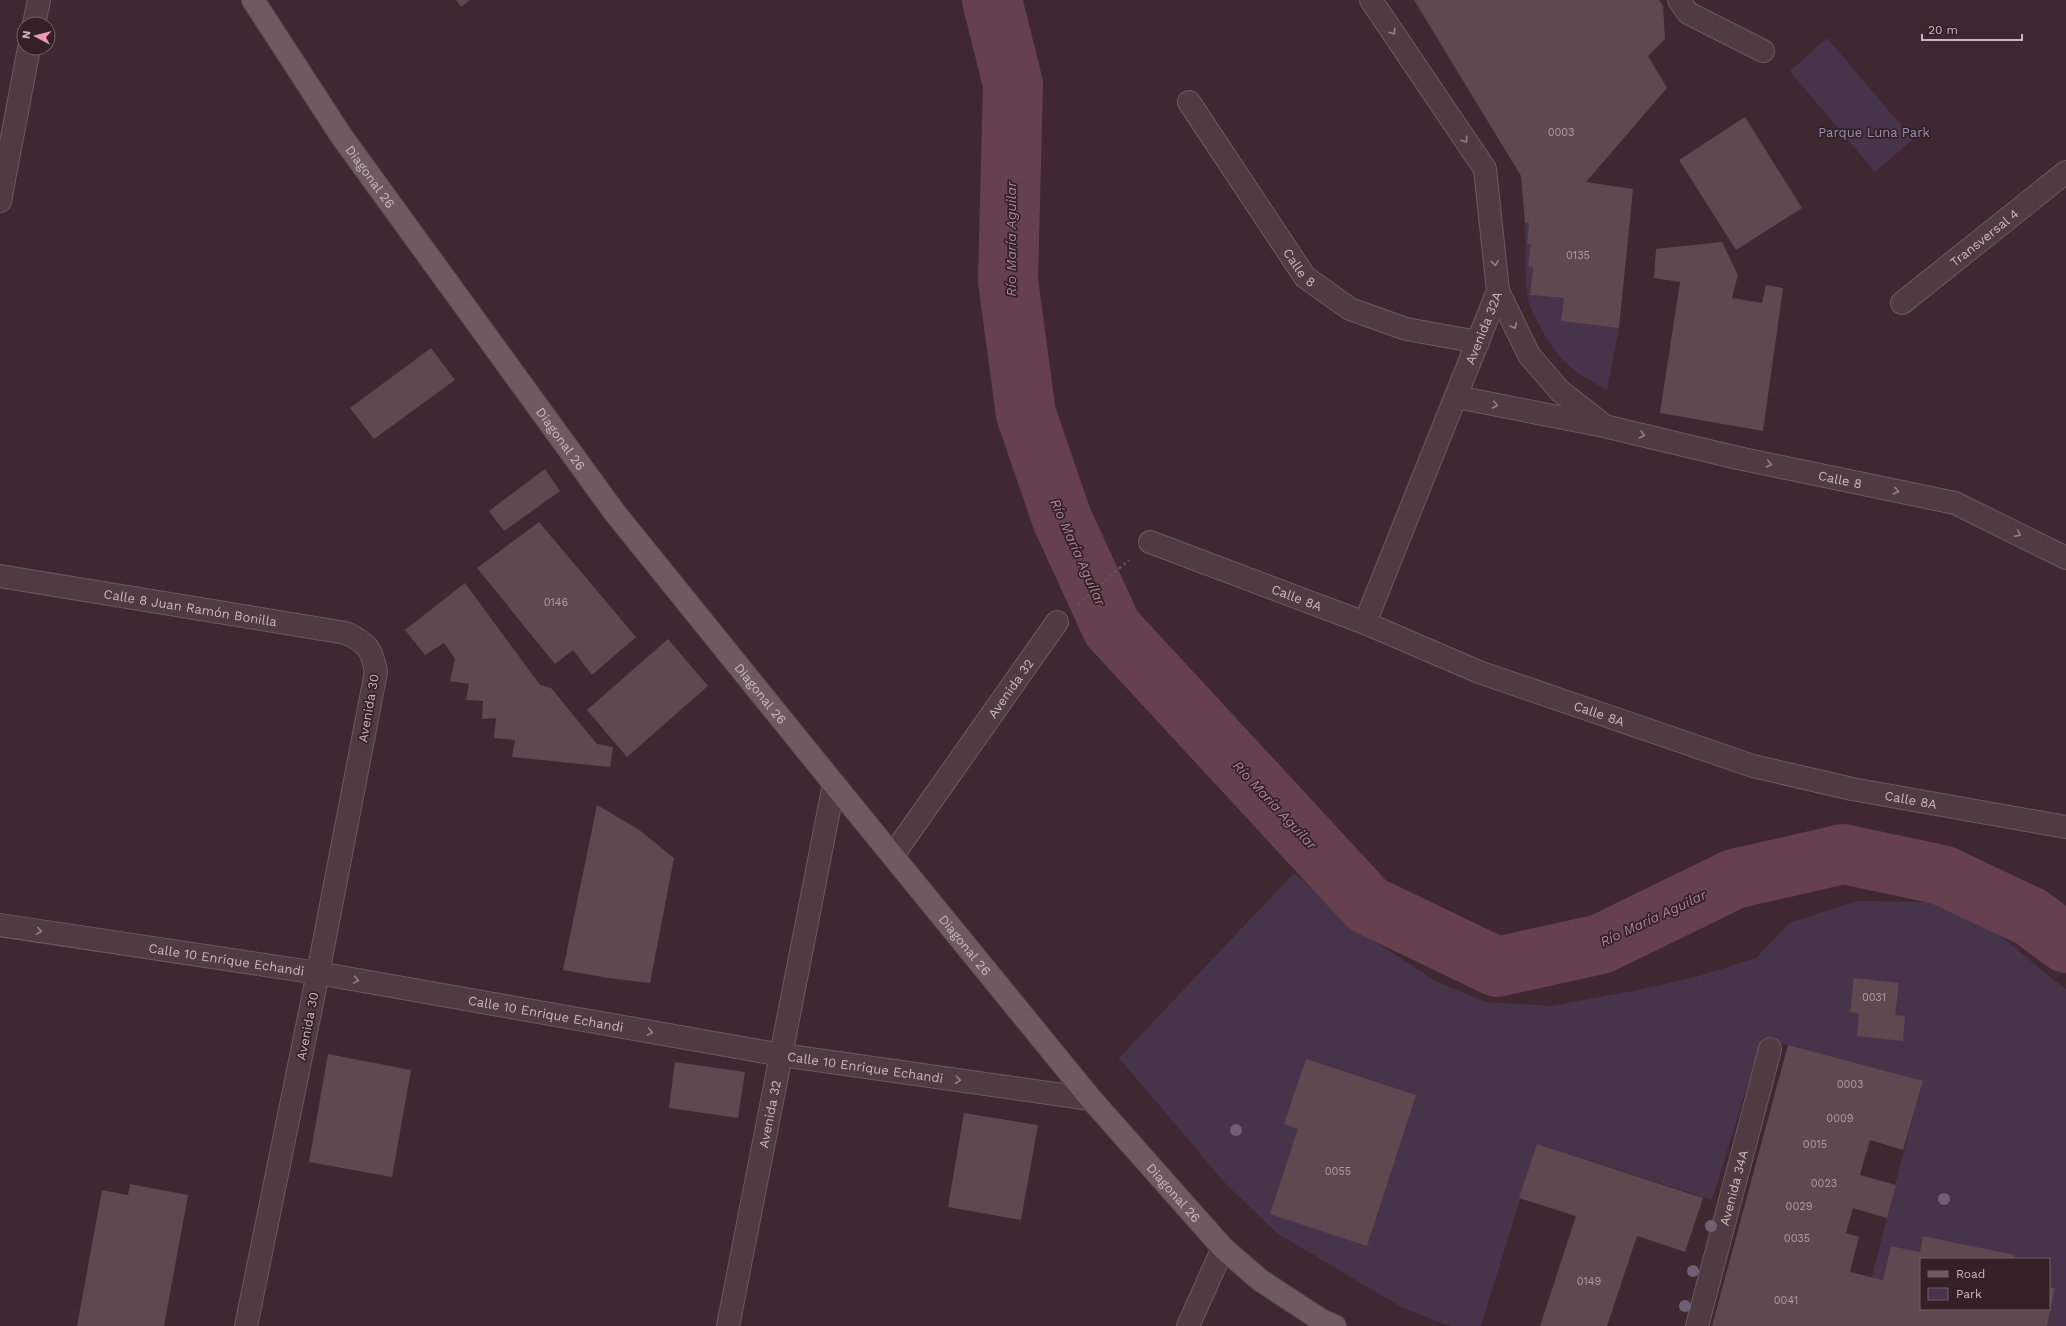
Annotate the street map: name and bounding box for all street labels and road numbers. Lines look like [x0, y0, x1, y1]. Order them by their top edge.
street label: Diagonal 26 [342, 142, 398, 211]
street label: Transversal 4 [1947, 206, 2022, 270]
street label: Calle 8 [1280, 246, 1318, 290]
street label: Avenida 32A [1462, 289, 1505, 367]
street label: Diagonal 26 [533, 405, 588, 473]
street label: Calle 8 [1817, 468, 1863, 492]
street label: Calle 8A [1269, 581, 1324, 614]
street label: Calle 8 Juan Ramón Bonilla [103, 586, 279, 630]
street label: Avenida 32 [985, 656, 1037, 721]
street label: Diagonal 26 [731, 660, 789, 727]
street label: Avenida 30 [355, 673, 382, 743]
street label: Calle 8A [1572, 698, 1627, 730]
street label: Calle 8A [1884, 788, 1939, 812]
street label: Diagonal 26 [936, 912, 994, 979]
street label: Calle 10 Enrique Echandi [147, 941, 305, 979]
street label: Avenida 30 [294, 991, 321, 1062]
street label: Calle 10 Enrique Echandi [467, 993, 625, 1035]
street label: Calle 10 Enrique Echandi [786, 1049, 944, 1086]
street label: Avenida 32 [756, 1079, 784, 1149]
street label: Avenida 34A [1717, 1148, 1751, 1227]
street label: Diagonal 26 [1143, 1160, 1204, 1226]

